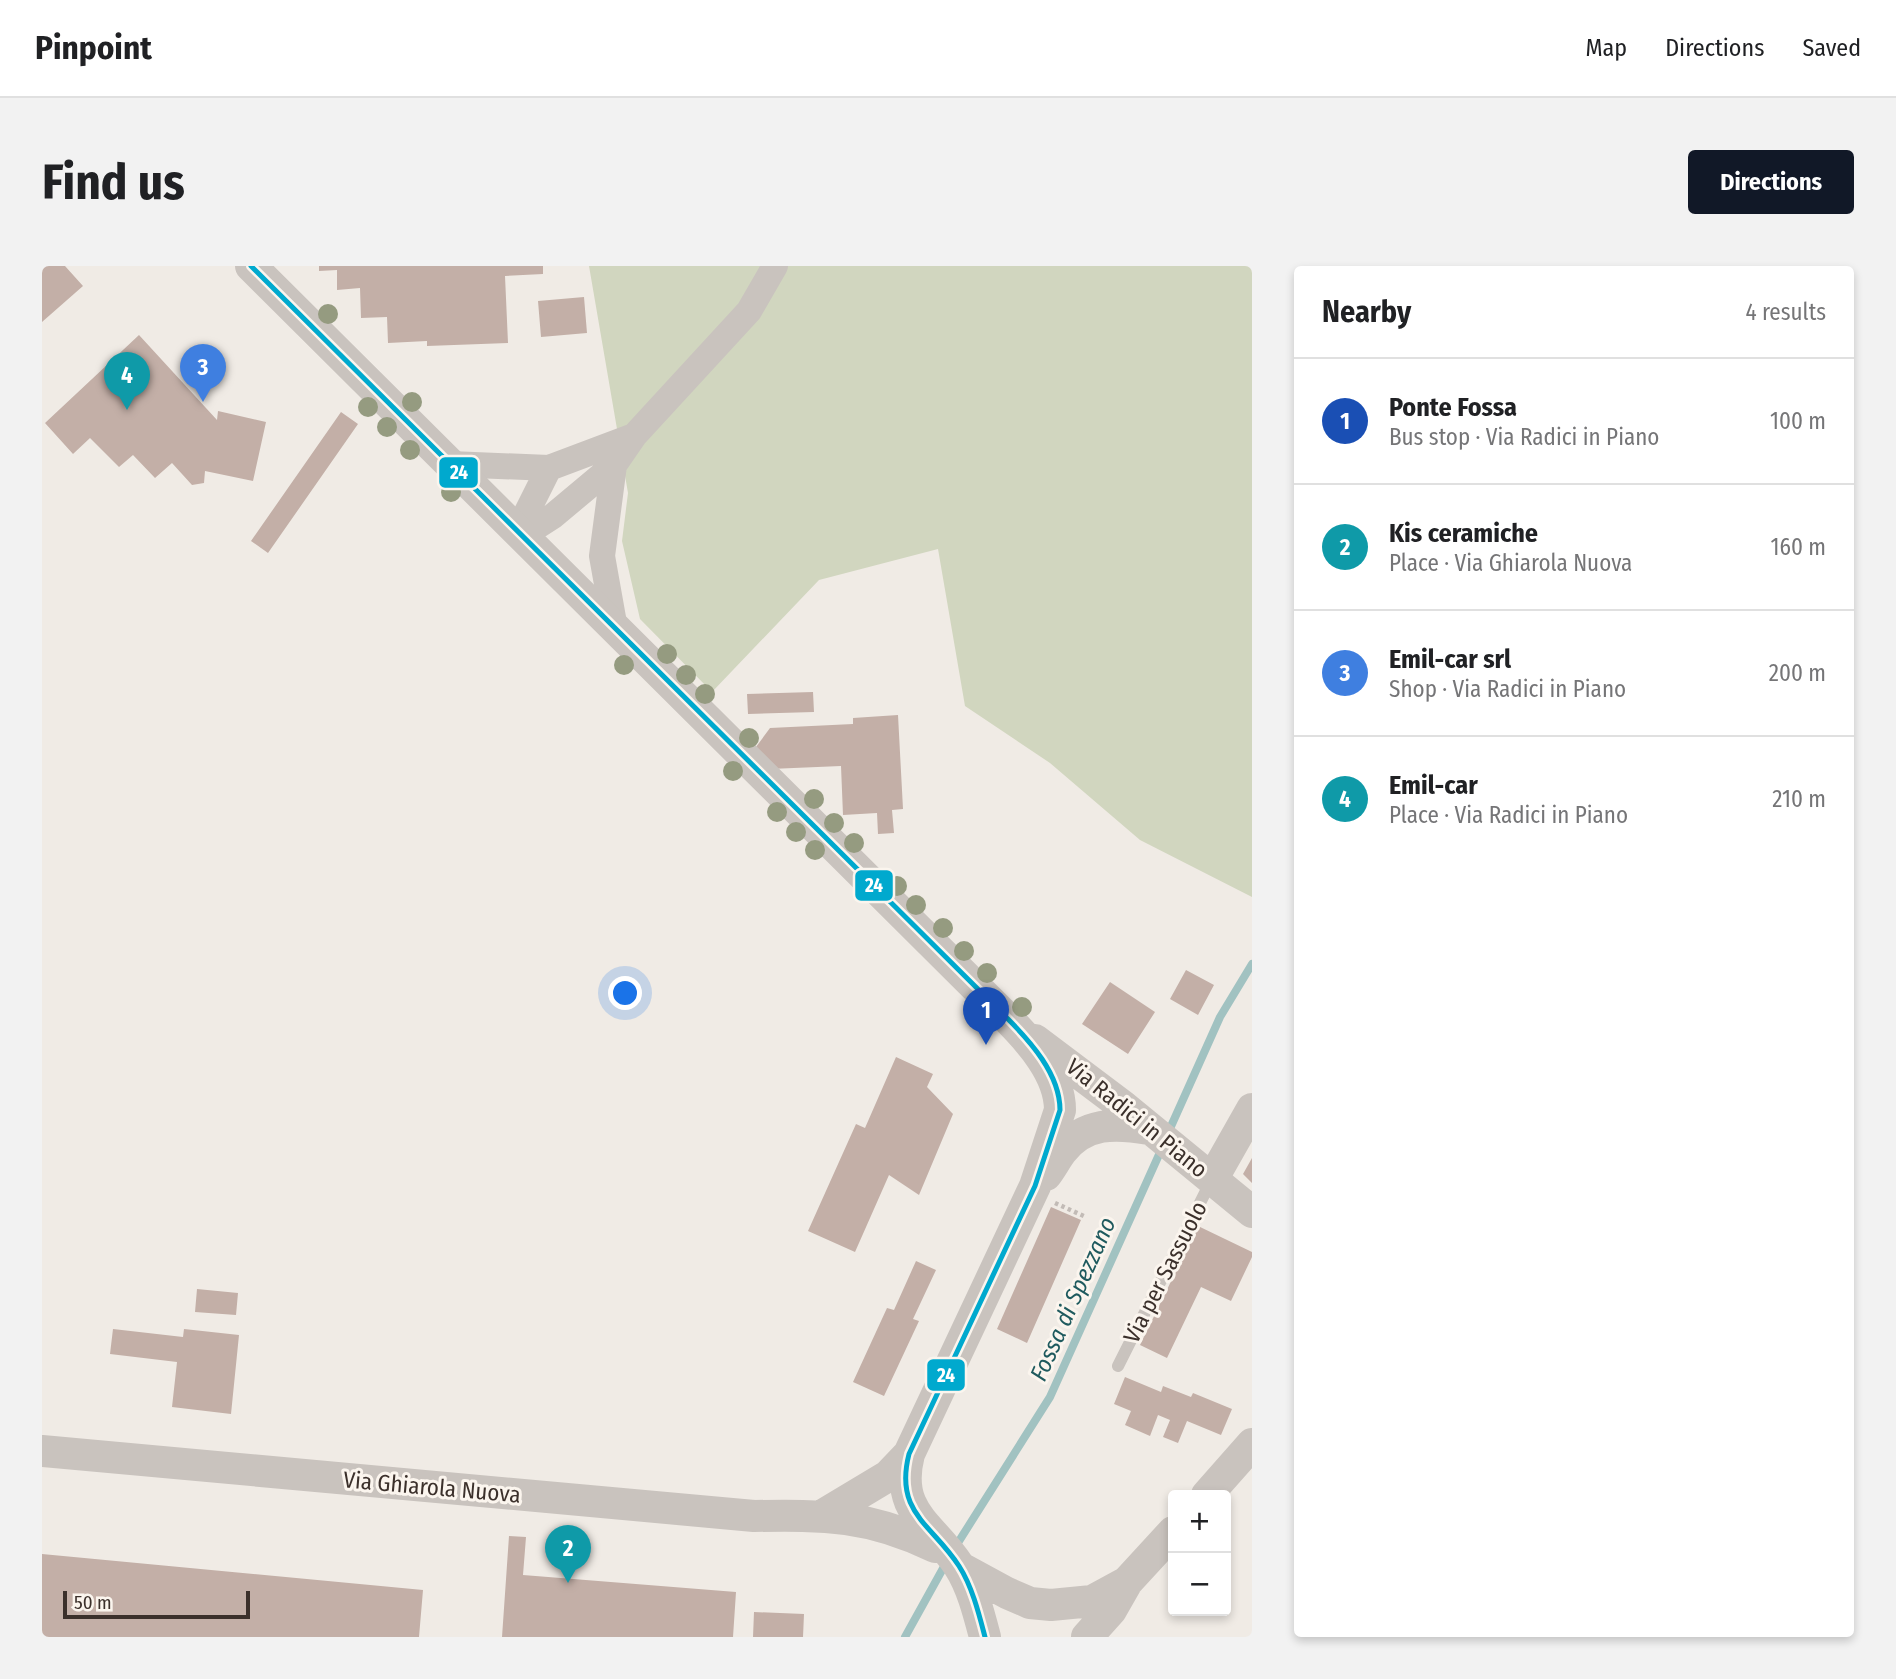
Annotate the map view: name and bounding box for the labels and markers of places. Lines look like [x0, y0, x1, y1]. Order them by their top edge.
pin: 3 [180, 344, 226, 402]
pin: 4 [104, 352, 150, 410]
pin: 1 [963, 987, 1009, 1045]
pin: 2 [545, 1525, 591, 1583]

